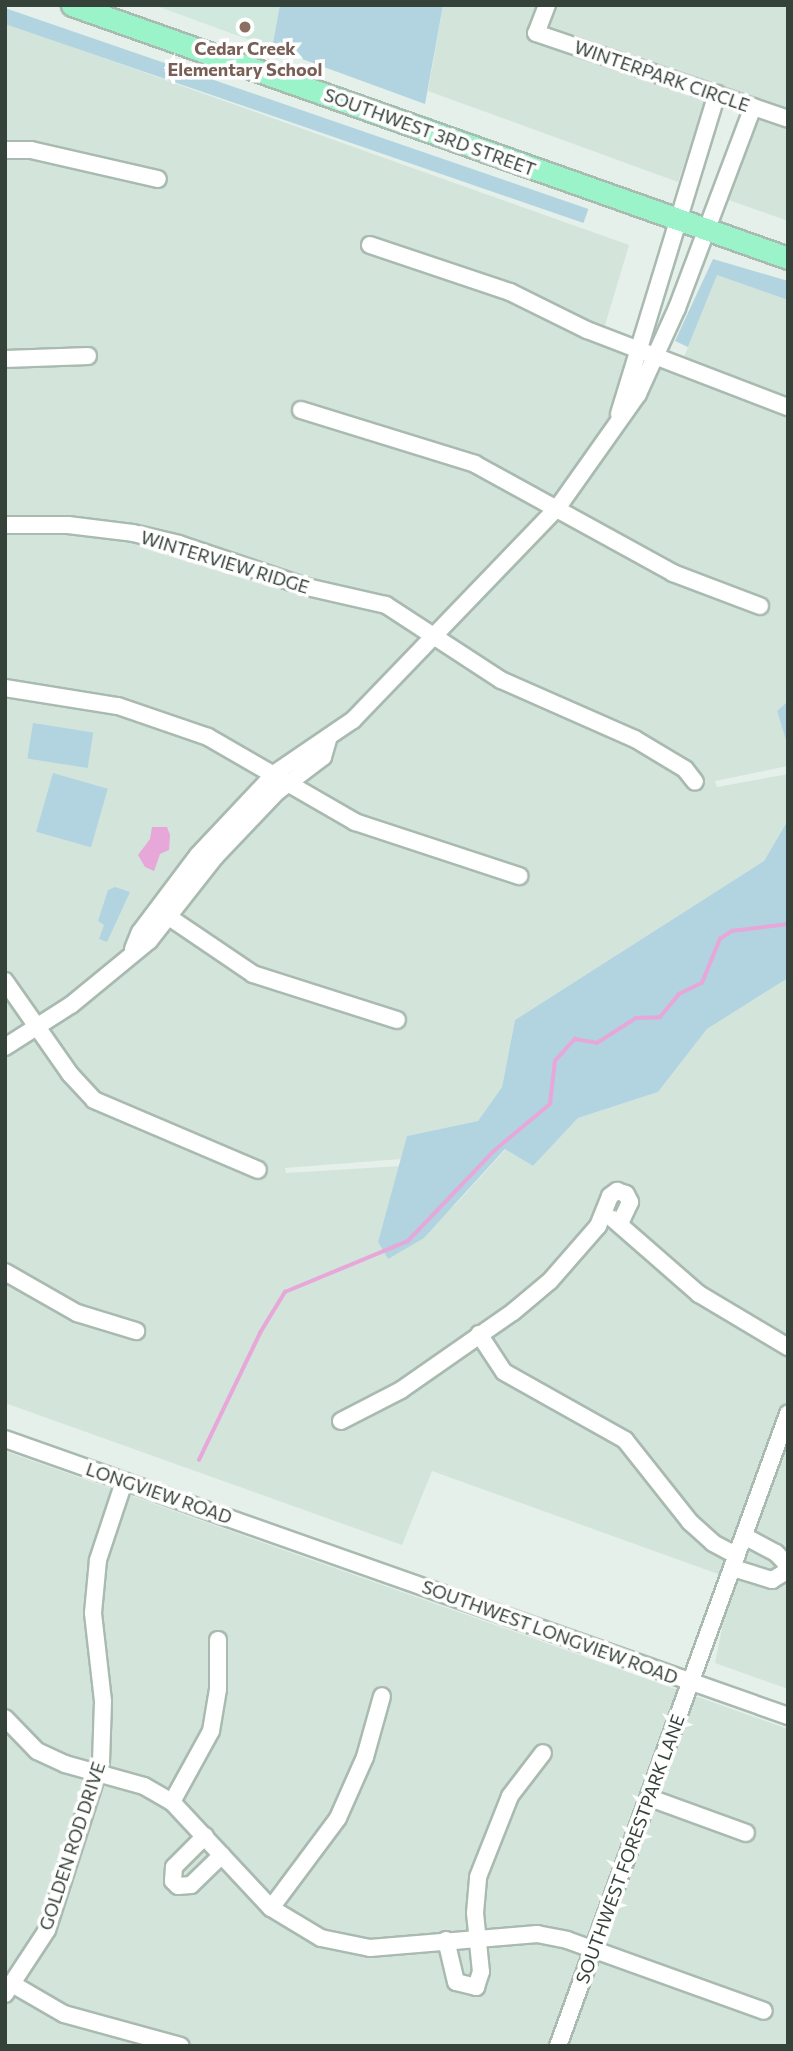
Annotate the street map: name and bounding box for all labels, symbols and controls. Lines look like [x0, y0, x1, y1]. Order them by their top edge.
marker: Cedar Creek Elementary School [237, 19, 253, 35]
street label: WINTERPARK CIRCLE [571, 36, 753, 116]
place label: Cedar Creek Elementary School [168, 38, 322, 80]
street label: SOUTHWEST 3RD STREET [321, 84, 539, 180]
street label: WINTERVIEW RIDGE [138, 526, 312, 598]
street label: LONGVIEW ROAD [83, 1458, 235, 1528]
street label: SOUTHWEST LONGVIEW ROAD [419, 1576, 681, 1688]
street label: SOUTHWEST FORESTPARK LANE [571, 1712, 689, 1986]
street label: GOLDEN ROD DRIVE [35, 1759, 109, 1933]

